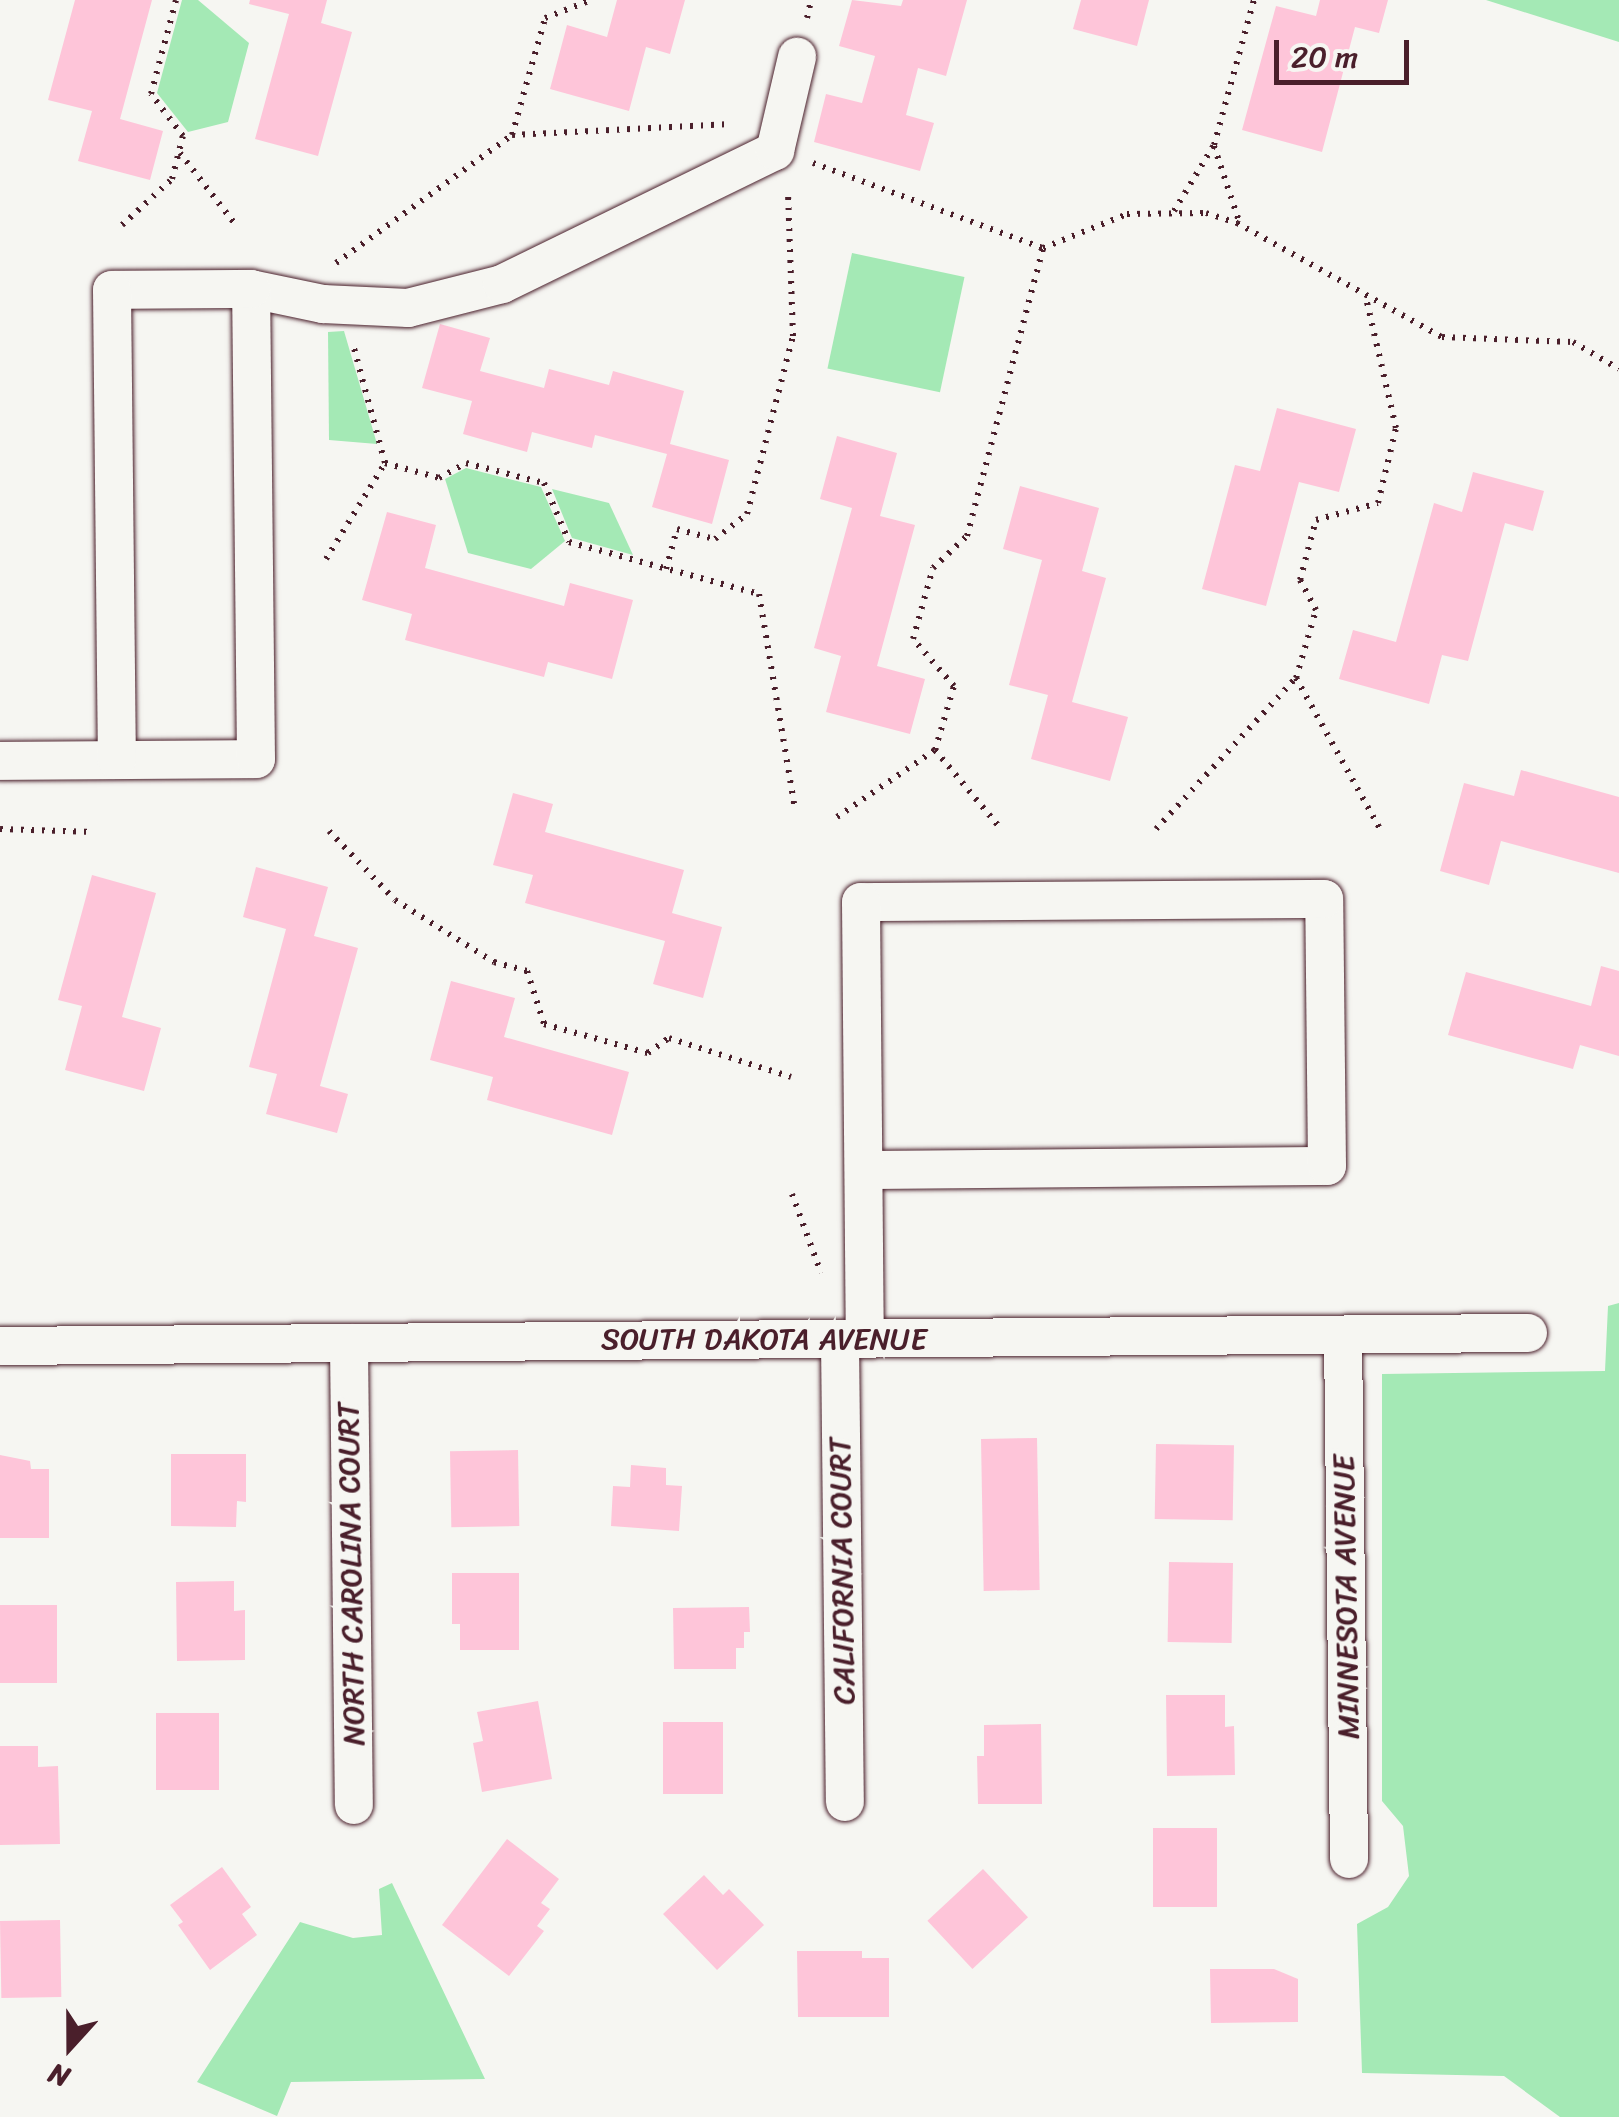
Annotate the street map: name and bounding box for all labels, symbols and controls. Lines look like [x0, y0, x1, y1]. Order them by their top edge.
scale bar [1279, 20, 1414, 82]
text: 20 m [1291, 30, 1358, 84]
street label: SOUTH DAKOTA AVENUE [600, 1321, 928, 1357]
street label: NORTH CAROLINA COURT [330, 1403, 372, 1745]
street label: CALIFORNIA COURT [822, 1437, 862, 1705]
street label: MINNESOTA AVENUE [1326, 1455, 1366, 1739]
north arrow [20, 1997, 120, 2097]
text: N [41, 2049, 77, 2102]

